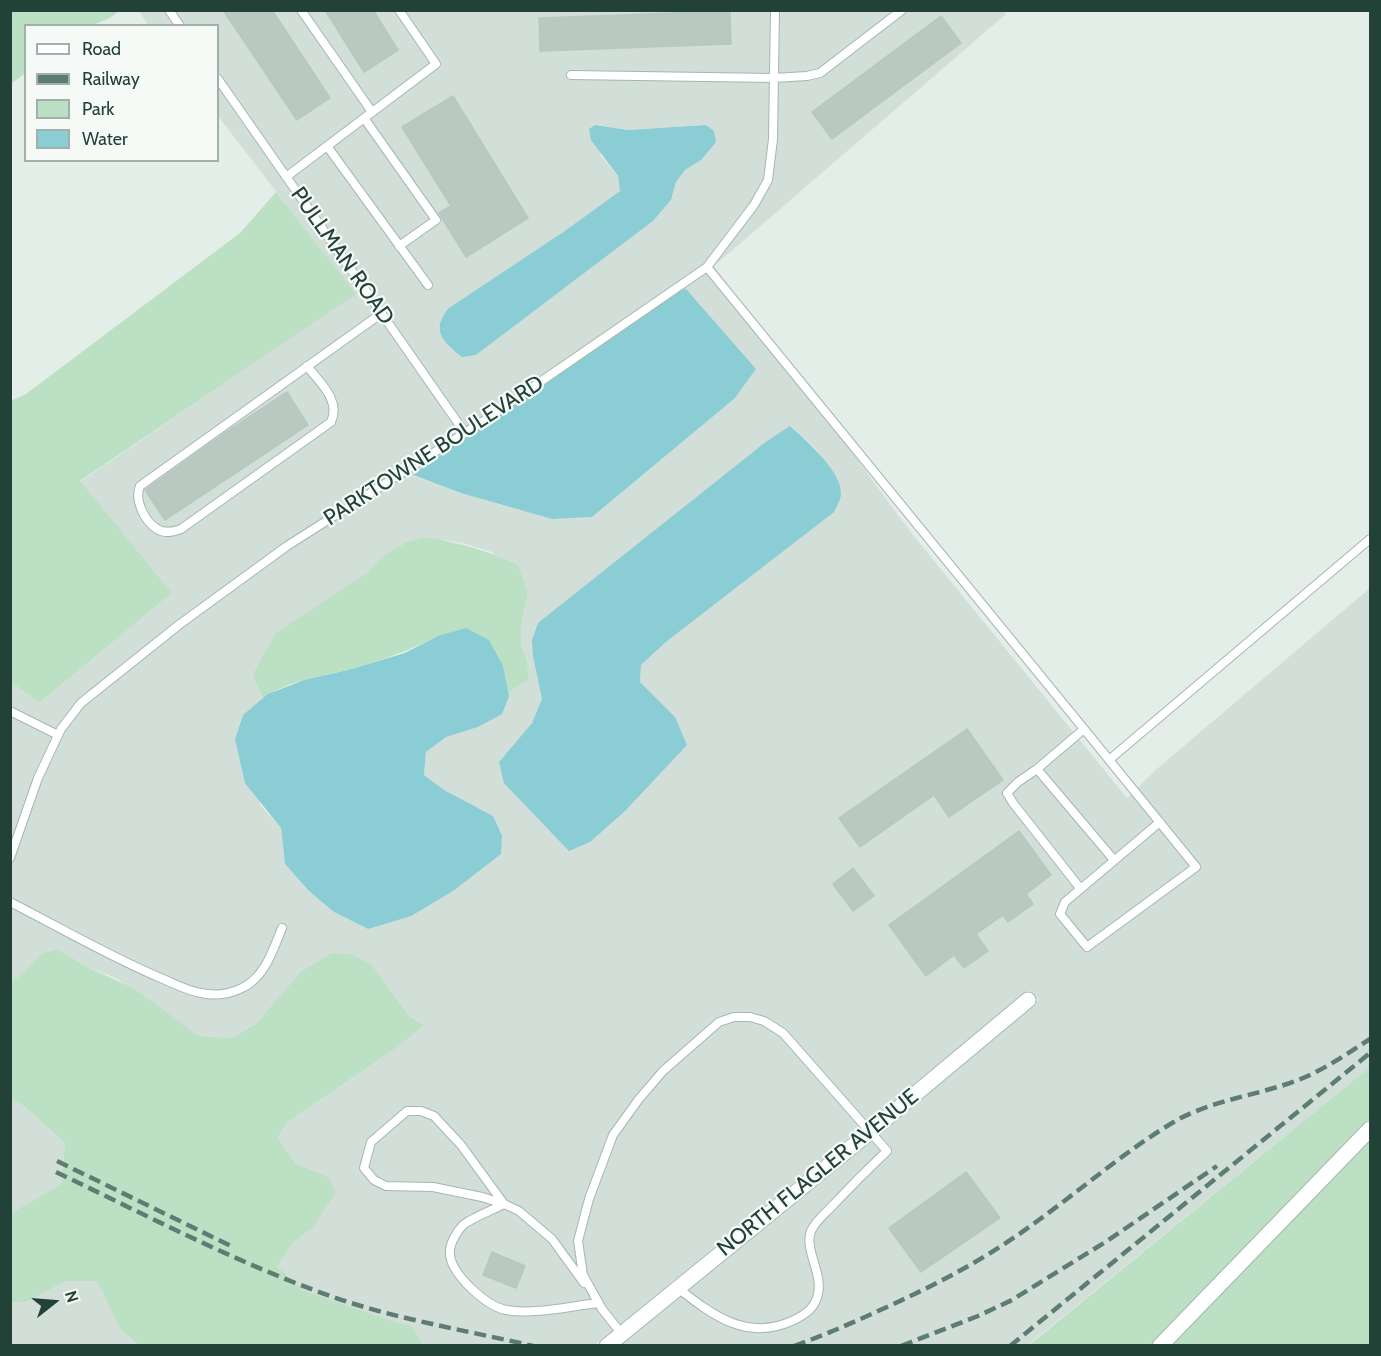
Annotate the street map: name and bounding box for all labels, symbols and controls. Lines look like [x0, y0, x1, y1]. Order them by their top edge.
legend [24, 24, 219, 162]
text: Road [82, 38, 121, 60]
text: Railway [82, 68, 140, 90]
text: Park [82, 98, 114, 120]
text: Water [82, 128, 128, 150]
street label: PULLMAN ROAD [285, 182, 399, 330]
street label: PARKTOWNE BOULEVARD [319, 370, 549, 532]
street label: NORTH FLAGLER AVENUE [712, 1084, 924, 1262]
north arrow [24, 1272, 84, 1332]
text: N [61, 1288, 82, 1305]

